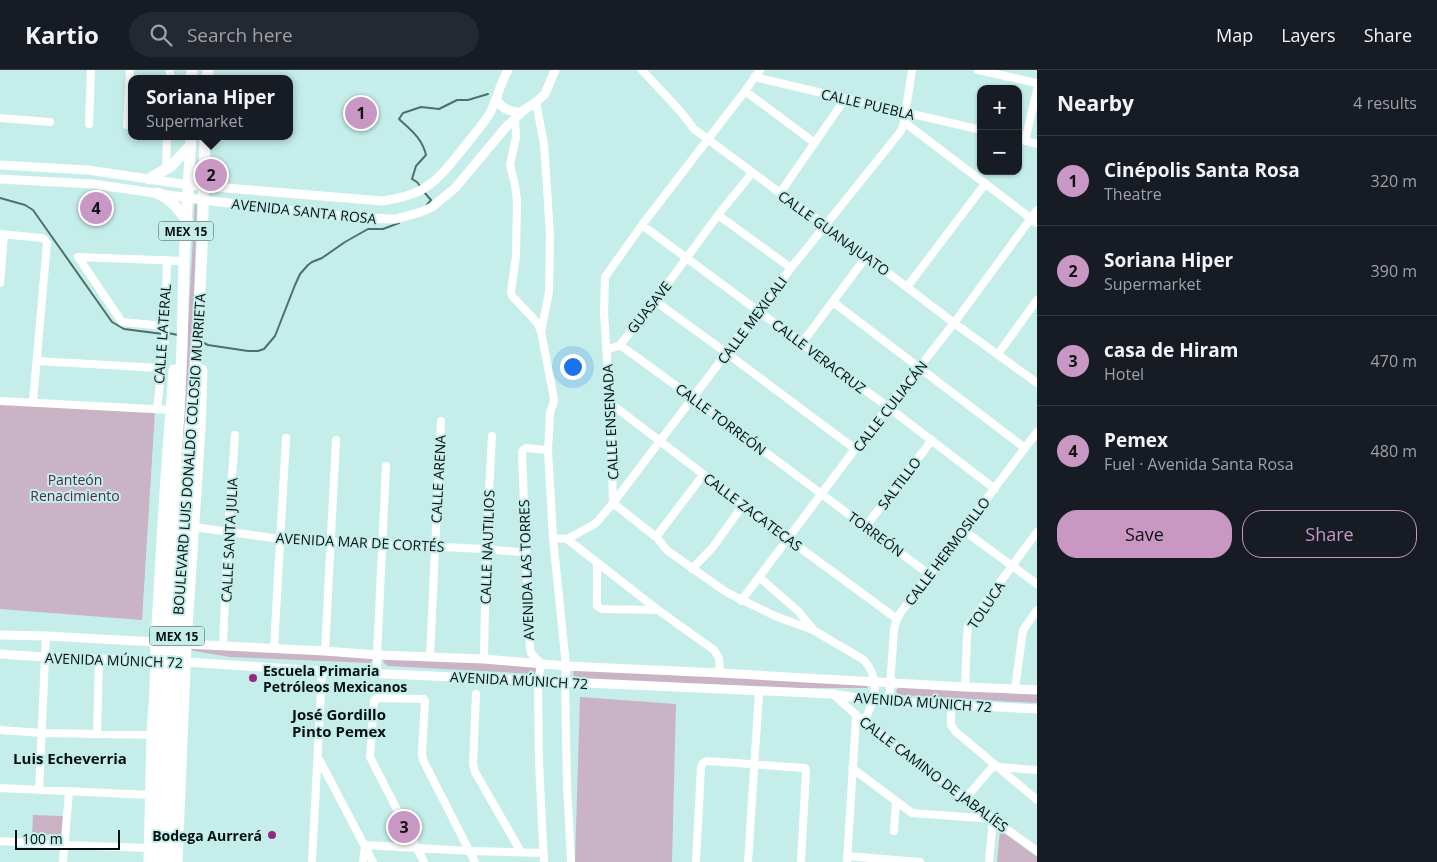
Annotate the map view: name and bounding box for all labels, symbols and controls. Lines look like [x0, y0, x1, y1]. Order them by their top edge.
search box [129, 12, 479, 57]
text: Kartio [25, 18, 99, 51]
icon: search [147, 21, 175, 49]
text: Search here [187, 22, 293, 48]
text: Map [1216, 23, 1253, 47]
text: Layers [1281, 23, 1336, 47]
text: Share [1364, 23, 1412, 47]
popup [128, 75, 293, 140]
text: Soriana Hiper [146, 84, 275, 110]
street label: CALLE PUEBLA [819, 84, 917, 124]
map controls [977, 85, 1022, 175]
button: + [977, 85, 1022, 130]
text: Nearby [1057, 89, 1134, 117]
text: 4 results [1353, 92, 1417, 114]
pin: 1 [345, 94, 377, 132]
text: Supermarket [146, 110, 243, 132]
button: − [977, 130, 1022, 175]
pin: 2 [195, 156, 227, 194]
text: Cinépolis Santa Rosa [1104, 157, 1300, 183]
text: 1 [1068, 170, 1078, 192]
text: 320 m [1371, 170, 1417, 192]
text: Theatre [1104, 183, 1162, 205]
street label: CALLE GUANAJUATO [774, 186, 894, 280]
pin: 4 [80, 189, 112, 227]
street label: AVENIDA SANTA ROSA [231, 194, 377, 228]
road number: MEX 15 [158, 222, 214, 240]
text: Soriana Hiper [1104, 247, 1233, 273]
text: 2 [1068, 260, 1078, 282]
text: 390 m [1371, 260, 1417, 282]
street label: CALLE MEXICALI [713, 272, 791, 368]
text: Supermarket [1104, 273, 1201, 295]
street label: GUASAVE [622, 277, 676, 337]
street label: CALLE LATERAL [149, 283, 175, 385]
street label: BOULEVARD LUIS DONALDO COLOSIO MURRIETA [168, 292, 210, 615]
street label: CALLE VERACRUZ [768, 314, 870, 398]
text: casa de Hiram [1104, 337, 1238, 363]
text: 3 [1068, 350, 1078, 372]
text: 470 m [1371, 350, 1417, 372]
your location [560, 354, 586, 380]
street label: CALLE CULIACÁN [848, 356, 932, 456]
street label: CALLE ENSENADA [597, 363, 623, 480]
text: Hotel [1104, 363, 1144, 385]
street label: CALLE TORREÓN [672, 379, 770, 459]
text: Pemex [1104, 427, 1168, 453]
street label: CALLE ARENA [426, 434, 450, 524]
text: 4 [1068, 440, 1078, 462]
text: 480 m [1371, 440, 1417, 462]
street label: SALTILLO [873, 453, 925, 513]
text: Fuel · Avenida Santa Rosa [1104, 453, 1294, 475]
street label: CALLE ZACATECAS [700, 469, 806, 555]
park label: Panteón Renacimiento [30, 470, 120, 505]
street label: CALLE SANTA JULIA [216, 477, 242, 603]
street label: CALLE NAUTILIOS [476, 489, 498, 605]
street label: CALLE HERMOSILLO [900, 493, 994, 609]
street label: AVENIDA LAS TORRES [514, 499, 538, 641]
street label: TORREÓN [844, 507, 908, 561]
button: Save [1057, 510, 1232, 558]
button: Share [1242, 510, 1417, 558]
street label: AVENIDA MAR DE CORTÉS [275, 528, 445, 556]
street label: TOLUCA [963, 577, 1009, 633]
road number: MEX 15 [150, 626, 204, 646]
street label: AVENIDA MÚNICH 72 [45, 648, 183, 672]
place label: Escuela Primaria Petróleos Mexicanos [263, 661, 407, 696]
street label: AVENIDA MÚNICH 72 [450, 667, 588, 693]
marker: Escuela Primaria Petróleos Mexicanos [247, 672, 259, 684]
street label: AVENIDA MÚNICH 72 [853, 688, 993, 716]
district label: José Gordillo Pinto Pemex [290, 704, 386, 741]
street label: CALLE CAMINO DE JABALÍES [856, 712, 1012, 836]
district label: Luis Echeverria [13, 748, 127, 768]
pin: 3 [388, 808, 420, 846]
place label: Bodega Aurrerá [152, 826, 262, 845]
scale bar [15, 827, 120, 850]
text: 100 m [22, 829, 63, 848]
marker: Bodega Aurrerá [266, 829, 278, 841]

